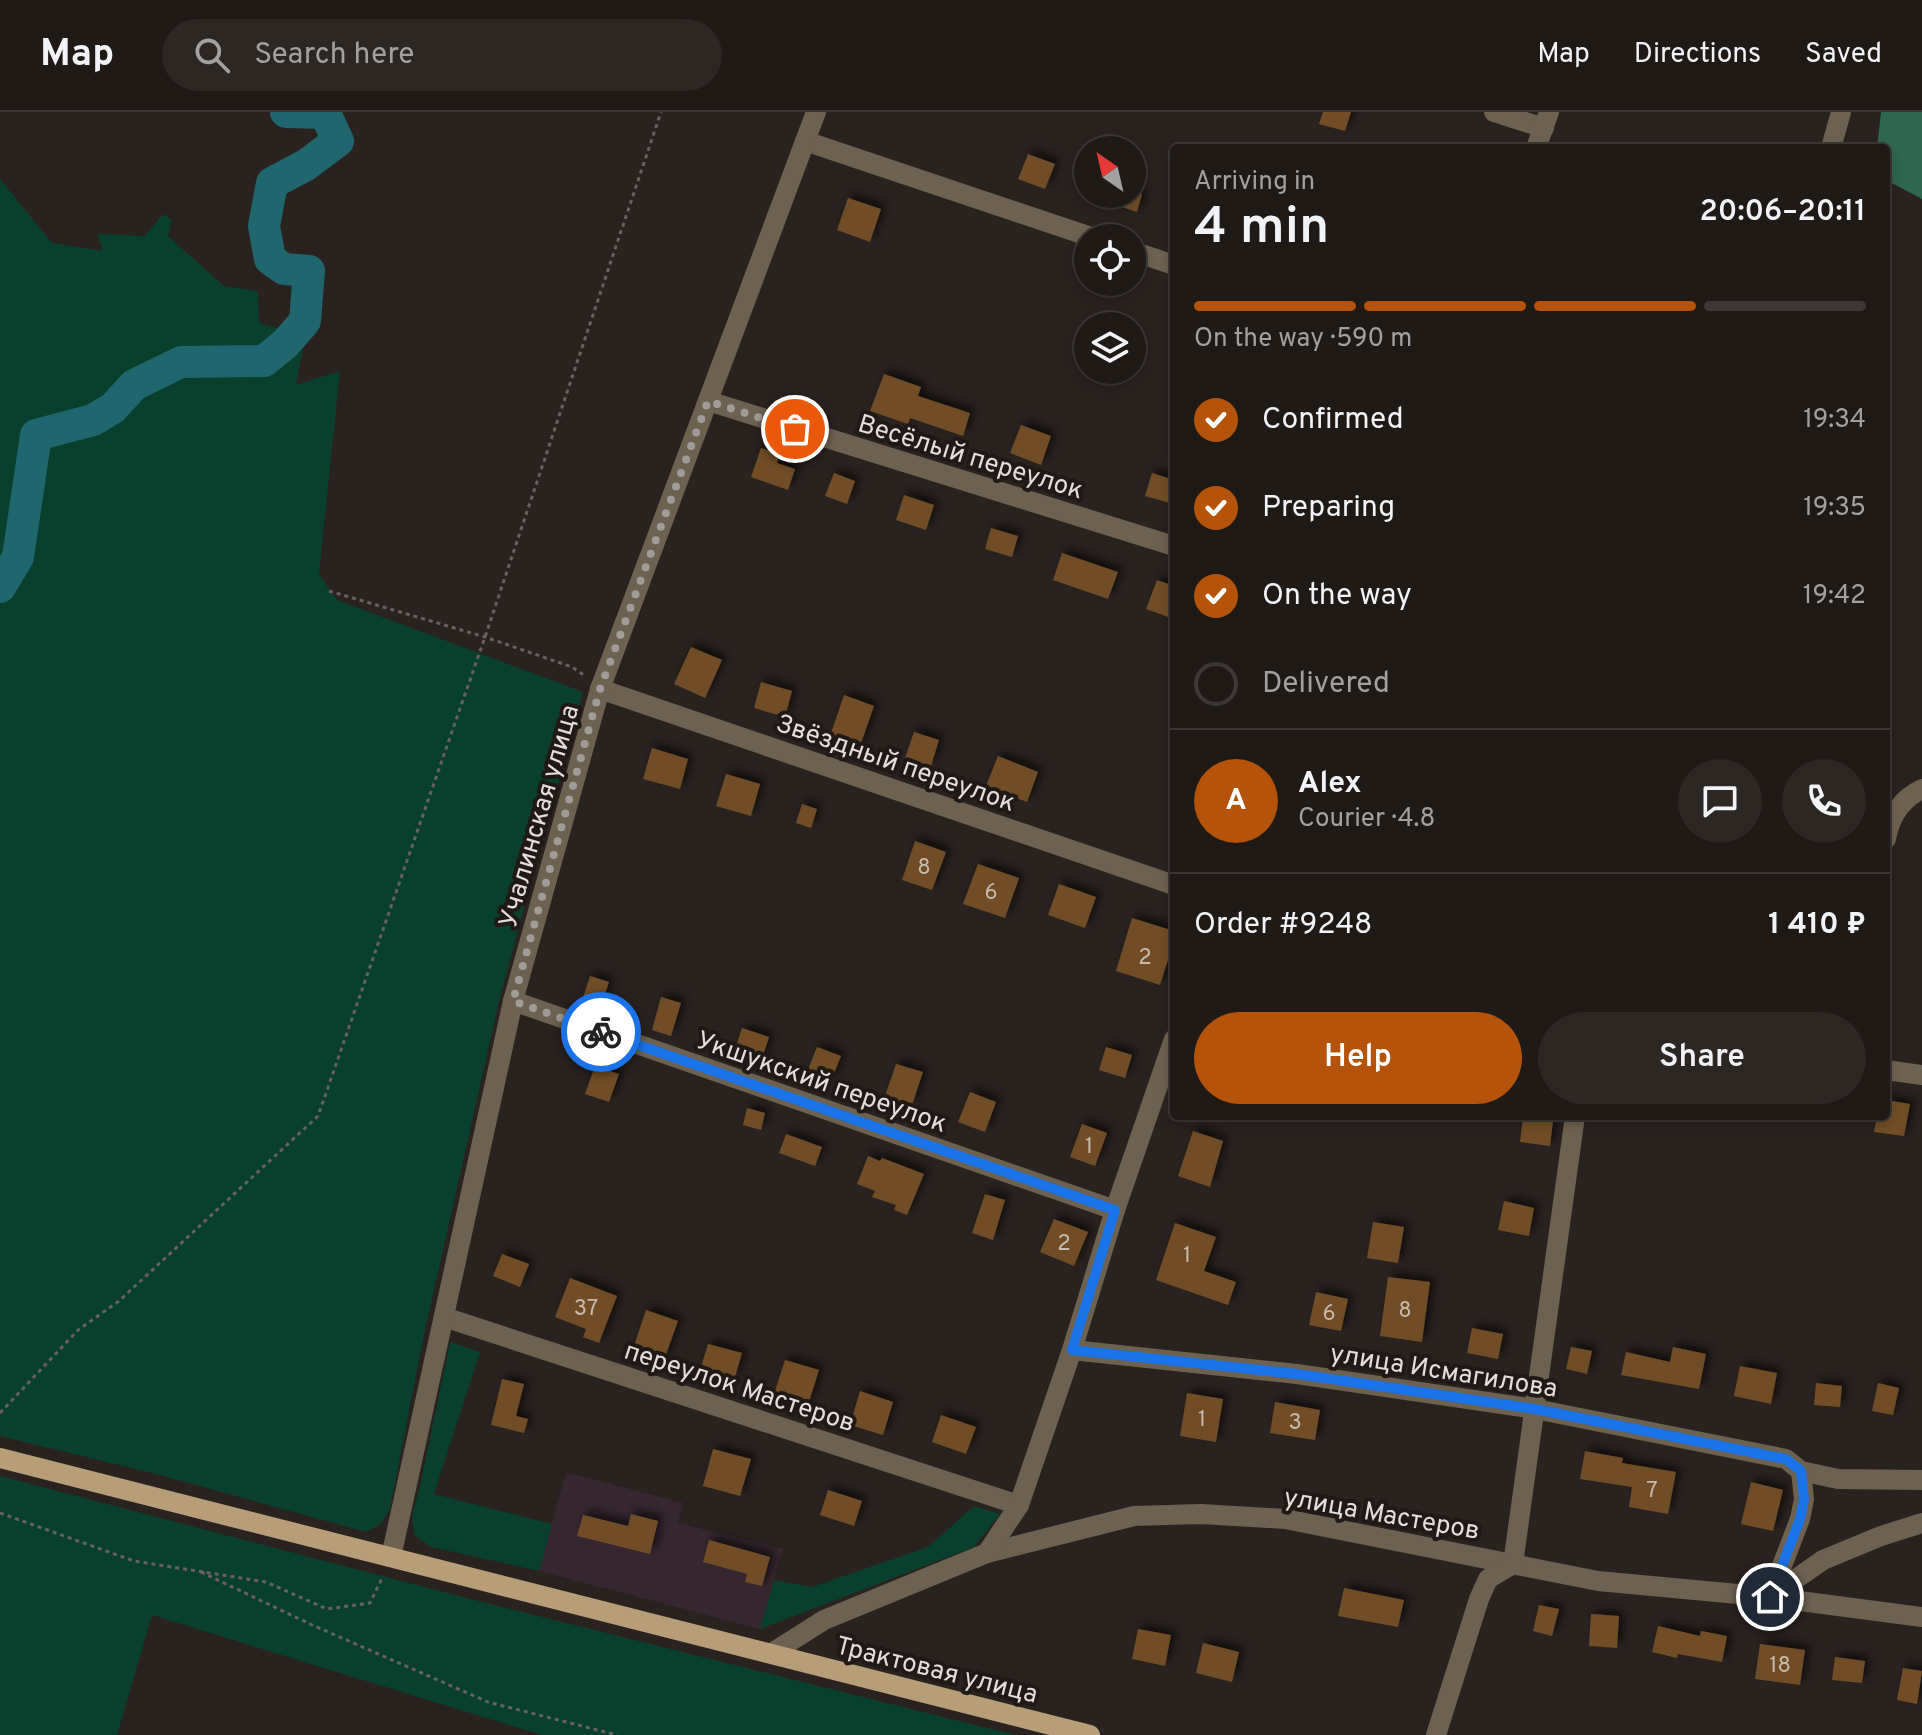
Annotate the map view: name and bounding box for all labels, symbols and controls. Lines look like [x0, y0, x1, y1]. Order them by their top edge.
search box [162, 19, 722, 91]
text: Map [40, 31, 114, 80]
icon: search [190, 33, 234, 77]
text: Search here [254, 37, 414, 74]
text: Map [1537, 37, 1590, 73]
text: Directions [1634, 37, 1761, 73]
text: Saved [1805, 37, 1882, 73]
north arrow [1074, 136, 1146, 208]
map controls [1074, 136, 1146, 384]
text: Arriving in [1194, 166, 1315, 199]
text: 20:06–20:11 [1700, 194, 1866, 231]
text: 4 min [1194, 196, 1329, 262]
button: locate [1074, 224, 1146, 296]
button: layers [1074, 312, 1146, 384]
text: On the way · 590 m [1194, 323, 1412, 356]
pin [761, 395, 829, 463]
icon: check [1194, 398, 1238, 442]
text: Confirmed [1262, 402, 1404, 439]
text: 19:34 [1803, 404, 1866, 437]
icon: bag [773, 407, 817, 451]
street label: Весёлый переулок [854, 408, 1087, 508]
icon: check [1194, 486, 1238, 530]
text: Preparing [1262, 490, 1395, 527]
text: 19:35 [1803, 492, 1866, 525]
icon: check [1194, 574, 1238, 618]
text: On the way [1262, 578, 1412, 615]
text: 19:42 [1803, 580, 1866, 613]
text: Delivered [1262, 666, 1390, 703]
street label: Учалинская улица [493, 701, 588, 932]
street label: Звёздный переулок [771, 708, 1019, 821]
button: chat [1678, 759, 1762, 843]
button: phone [1782, 759, 1866, 843]
text: Alex [1298, 766, 1362, 803]
text: A [1225, 783, 1247, 820]
text: Courier · 4.8 [1298, 803, 1435, 836]
house number: 8 [917, 855, 931, 882]
house number: 6 [984, 880, 998, 907]
text: Order #9248 [1194, 907, 1372, 944]
text: 1 410 ₽ [1768, 907, 1866, 944]
house number: 2 [1138, 945, 1152, 972]
courier [561, 992, 641, 1072]
icon: bike [579, 1010, 623, 1054]
button: Help [1194, 1012, 1522, 1104]
button: Share [1538, 1012, 1866, 1104]
street label: Укшукский переулок [692, 1025, 951, 1142]
house number: 1 [1085, 1134, 1093, 1161]
house number: 2 [1057, 1231, 1071, 1258]
house number: 1 [1183, 1243, 1191, 1270]
house number: 37 [574, 1296, 598, 1323]
house number: 8 [1398, 1298, 1412, 1325]
house number: 6 [1322, 1301, 1336, 1328]
street label: переулок Мастеров [620, 1335, 859, 1441]
street label: улица Исмагилова [1328, 1338, 1560, 1407]
house number: 1 [1198, 1407, 1206, 1434]
house number: 3 [1288, 1410, 1302, 1437]
house number: 7 [1646, 1478, 1658, 1505]
street label: улица Мастеров [1281, 1482, 1482, 1549]
pin [1736, 1563, 1804, 1631]
icon: home [1748, 1575, 1792, 1619]
street label: Трактовая улица [832, 1630, 1041, 1712]
house number: 18 [1769, 1653, 1791, 1680]

